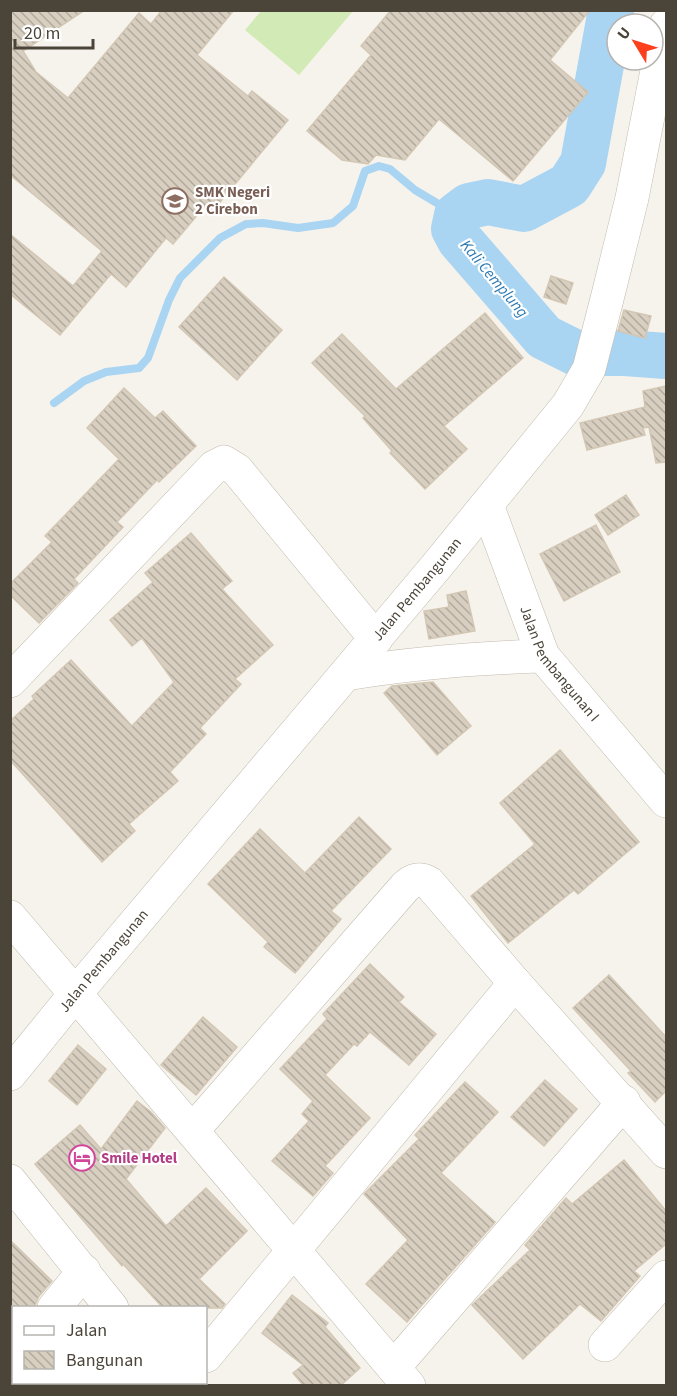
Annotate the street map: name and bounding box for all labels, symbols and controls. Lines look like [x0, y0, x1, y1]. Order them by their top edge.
scale bar [15, 12, 93, 50]
north arrow [605, 12, 665, 72]
text: 20 m [24, 21, 60, 46]
text: U [612, 22, 636, 44]
place label: SMK Negeri 2 Cirebon [195, 182, 270, 220]
school or university icon: SMK Negeri 2 Cirebon [160, 186, 190, 216]
water label: Kali Cemplung [455, 235, 533, 322]
street label: Jalan Pembangunan [368, 533, 467, 646]
street label: Jalan Pembangunan I [514, 603, 604, 726]
street label: Jalan Pembangunan [54, 905, 153, 1017]
hotel icon: Smile Hotel [67, 1143, 97, 1173]
place label: Smile Hotel [101, 1148, 178, 1169]
legend [12, 1306, 207, 1384]
text: Jalan [66, 1318, 107, 1343]
text: Bangunan [66, 1348, 143, 1373]

